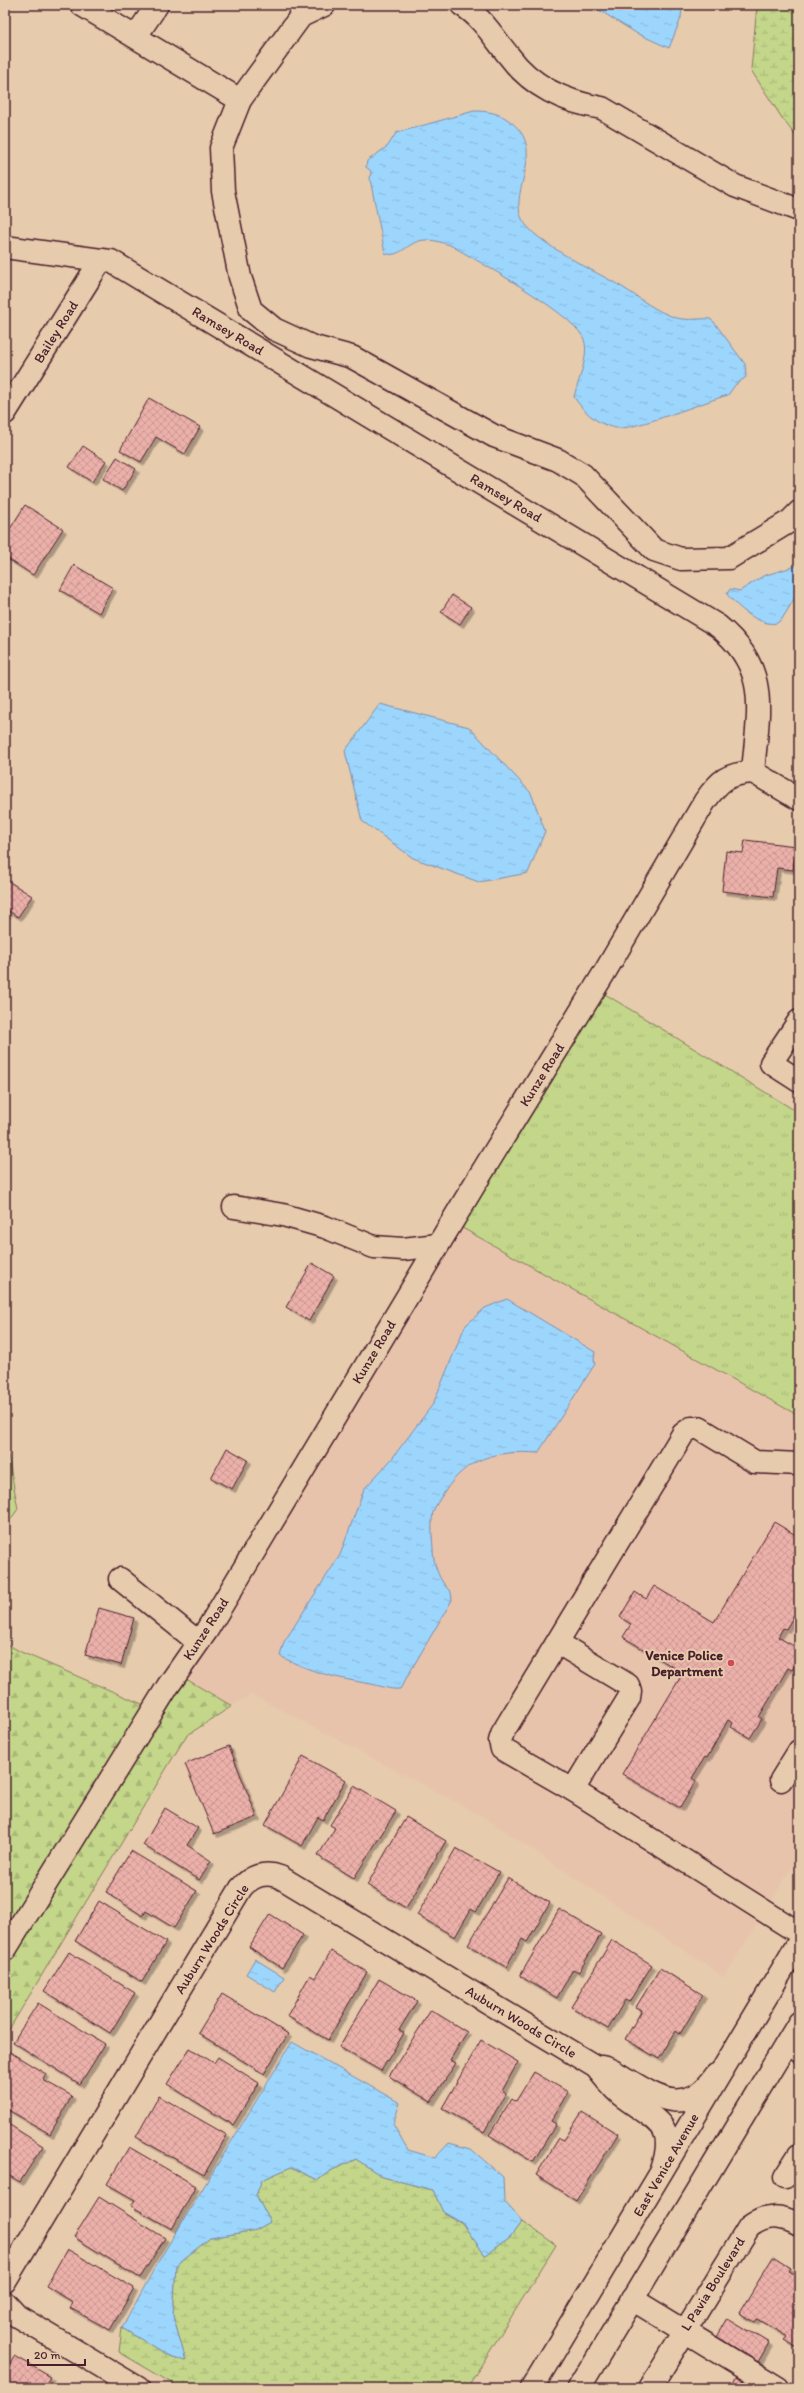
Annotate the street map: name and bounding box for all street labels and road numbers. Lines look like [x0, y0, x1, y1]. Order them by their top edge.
street label: Bailey Road [30, 297, 82, 366]
street label: Ramsey Road [189, 303, 267, 359]
street label: Ramsey Road [467, 470, 545, 526]
street label: Kunze Road [516, 1040, 568, 1110]
street label: Kunze Road [348, 1317, 400, 1387]
street label: Kunze Road [179, 1594, 233, 1664]
street label: Auburn Woods Circle [171, 1881, 253, 1997]
street label: Auburn Woods Circle [462, 1982, 580, 2062]
street label: East Venice Avenue [629, 2110, 703, 2220]
street label: L Pavia Boulevard [677, 2234, 749, 2334]

